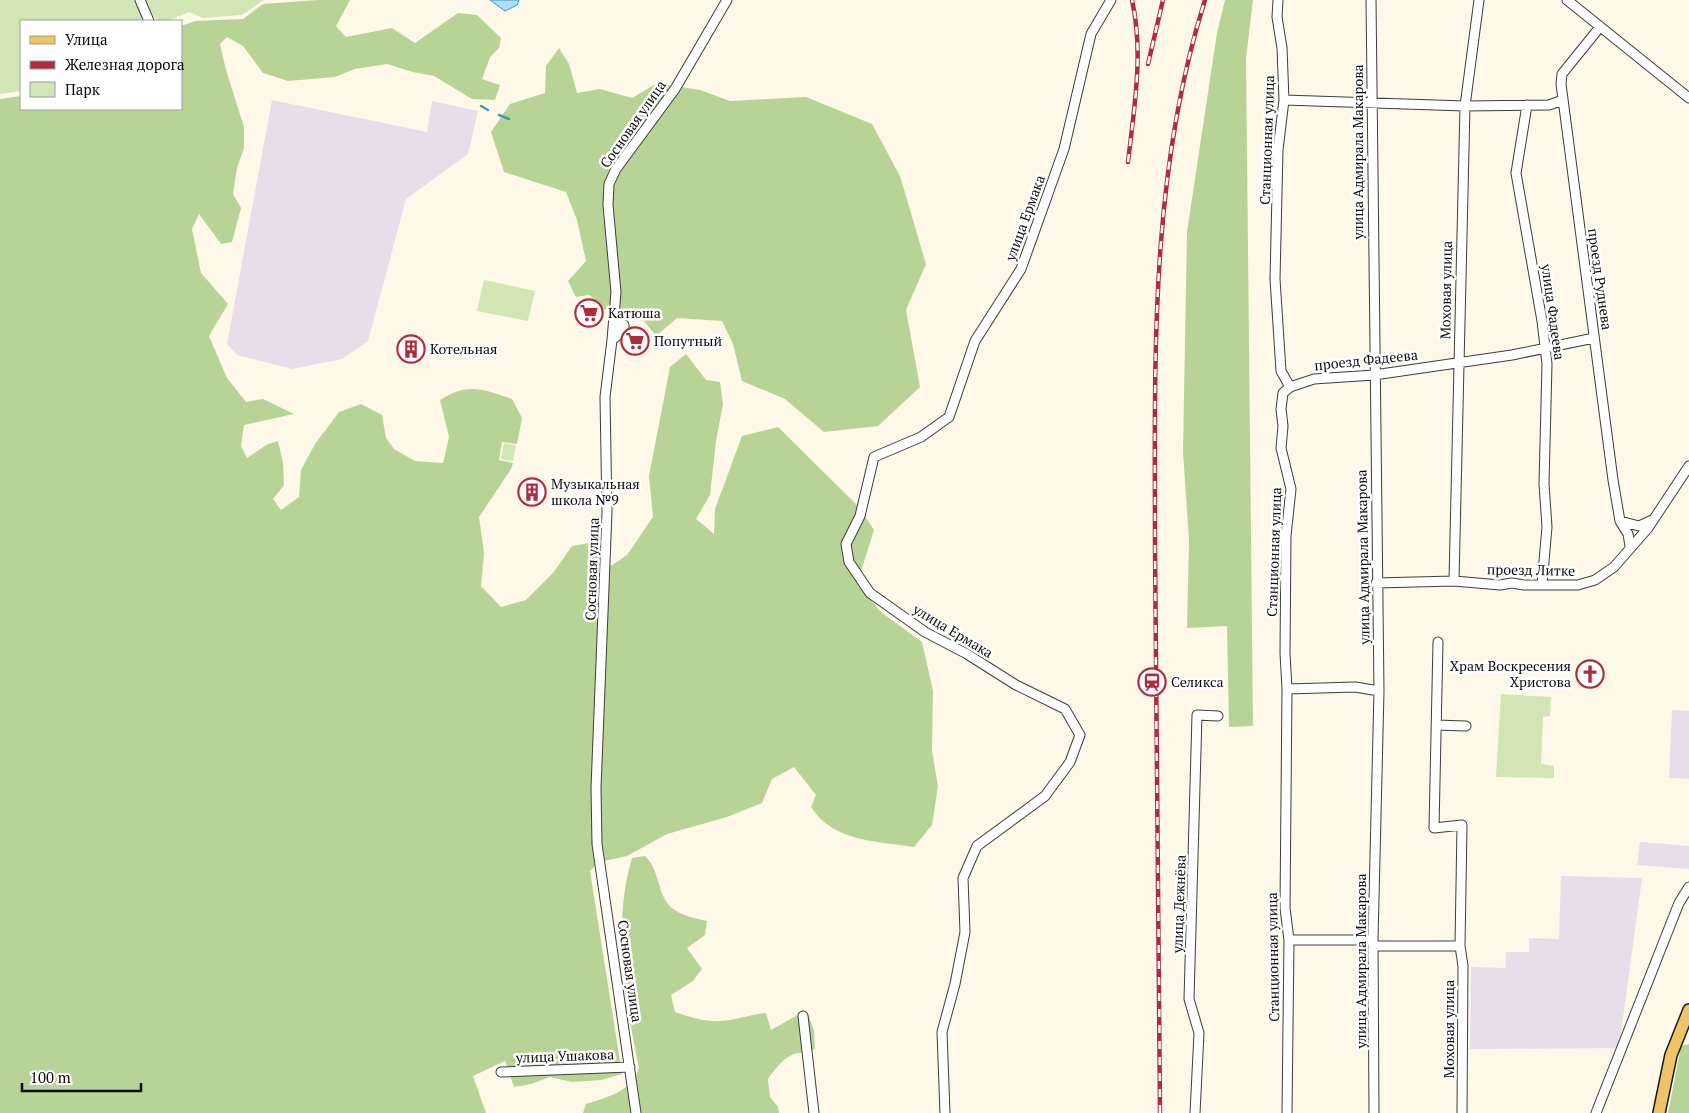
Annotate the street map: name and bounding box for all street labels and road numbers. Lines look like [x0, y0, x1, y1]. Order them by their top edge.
street label: улица Адмирала Макарова [1348, 64, 1367, 241]
street label: Станционная улица [1255, 75, 1278, 205]
street label: Сосновая улица [595, 76, 670, 171]
street label: улица Ермака [1000, 172, 1049, 264]
street label: проезд Руднева [1584, 227, 1617, 331]
street label: Моховая улица [1435, 241, 1456, 339]
street label: улица Фадеева [1537, 262, 1570, 361]
street label: проезд Фадеева [1313, 345, 1419, 374]
street label: улица Адмирала Макарова [1351, 469, 1374, 646]
street label: Станционная улица [1262, 487, 1285, 617]
street label: Сосновая улица [580, 517, 603, 621]
street label: проезд Литке [1487, 559, 1575, 580]
street label: улица Ермака [909, 599, 997, 662]
street label: улица Дежнёва [1167, 855, 1190, 954]
street label: улица Адмирала Макарова [1351, 873, 1370, 1050]
street label: Станционная улица [1262, 892, 1283, 1022]
street label: Сосновая улица [614, 919, 647, 1023]
street label: Моховая улица [1439, 980, 1458, 1078]
street label: улица Ушакова [515, 1044, 614, 1067]

